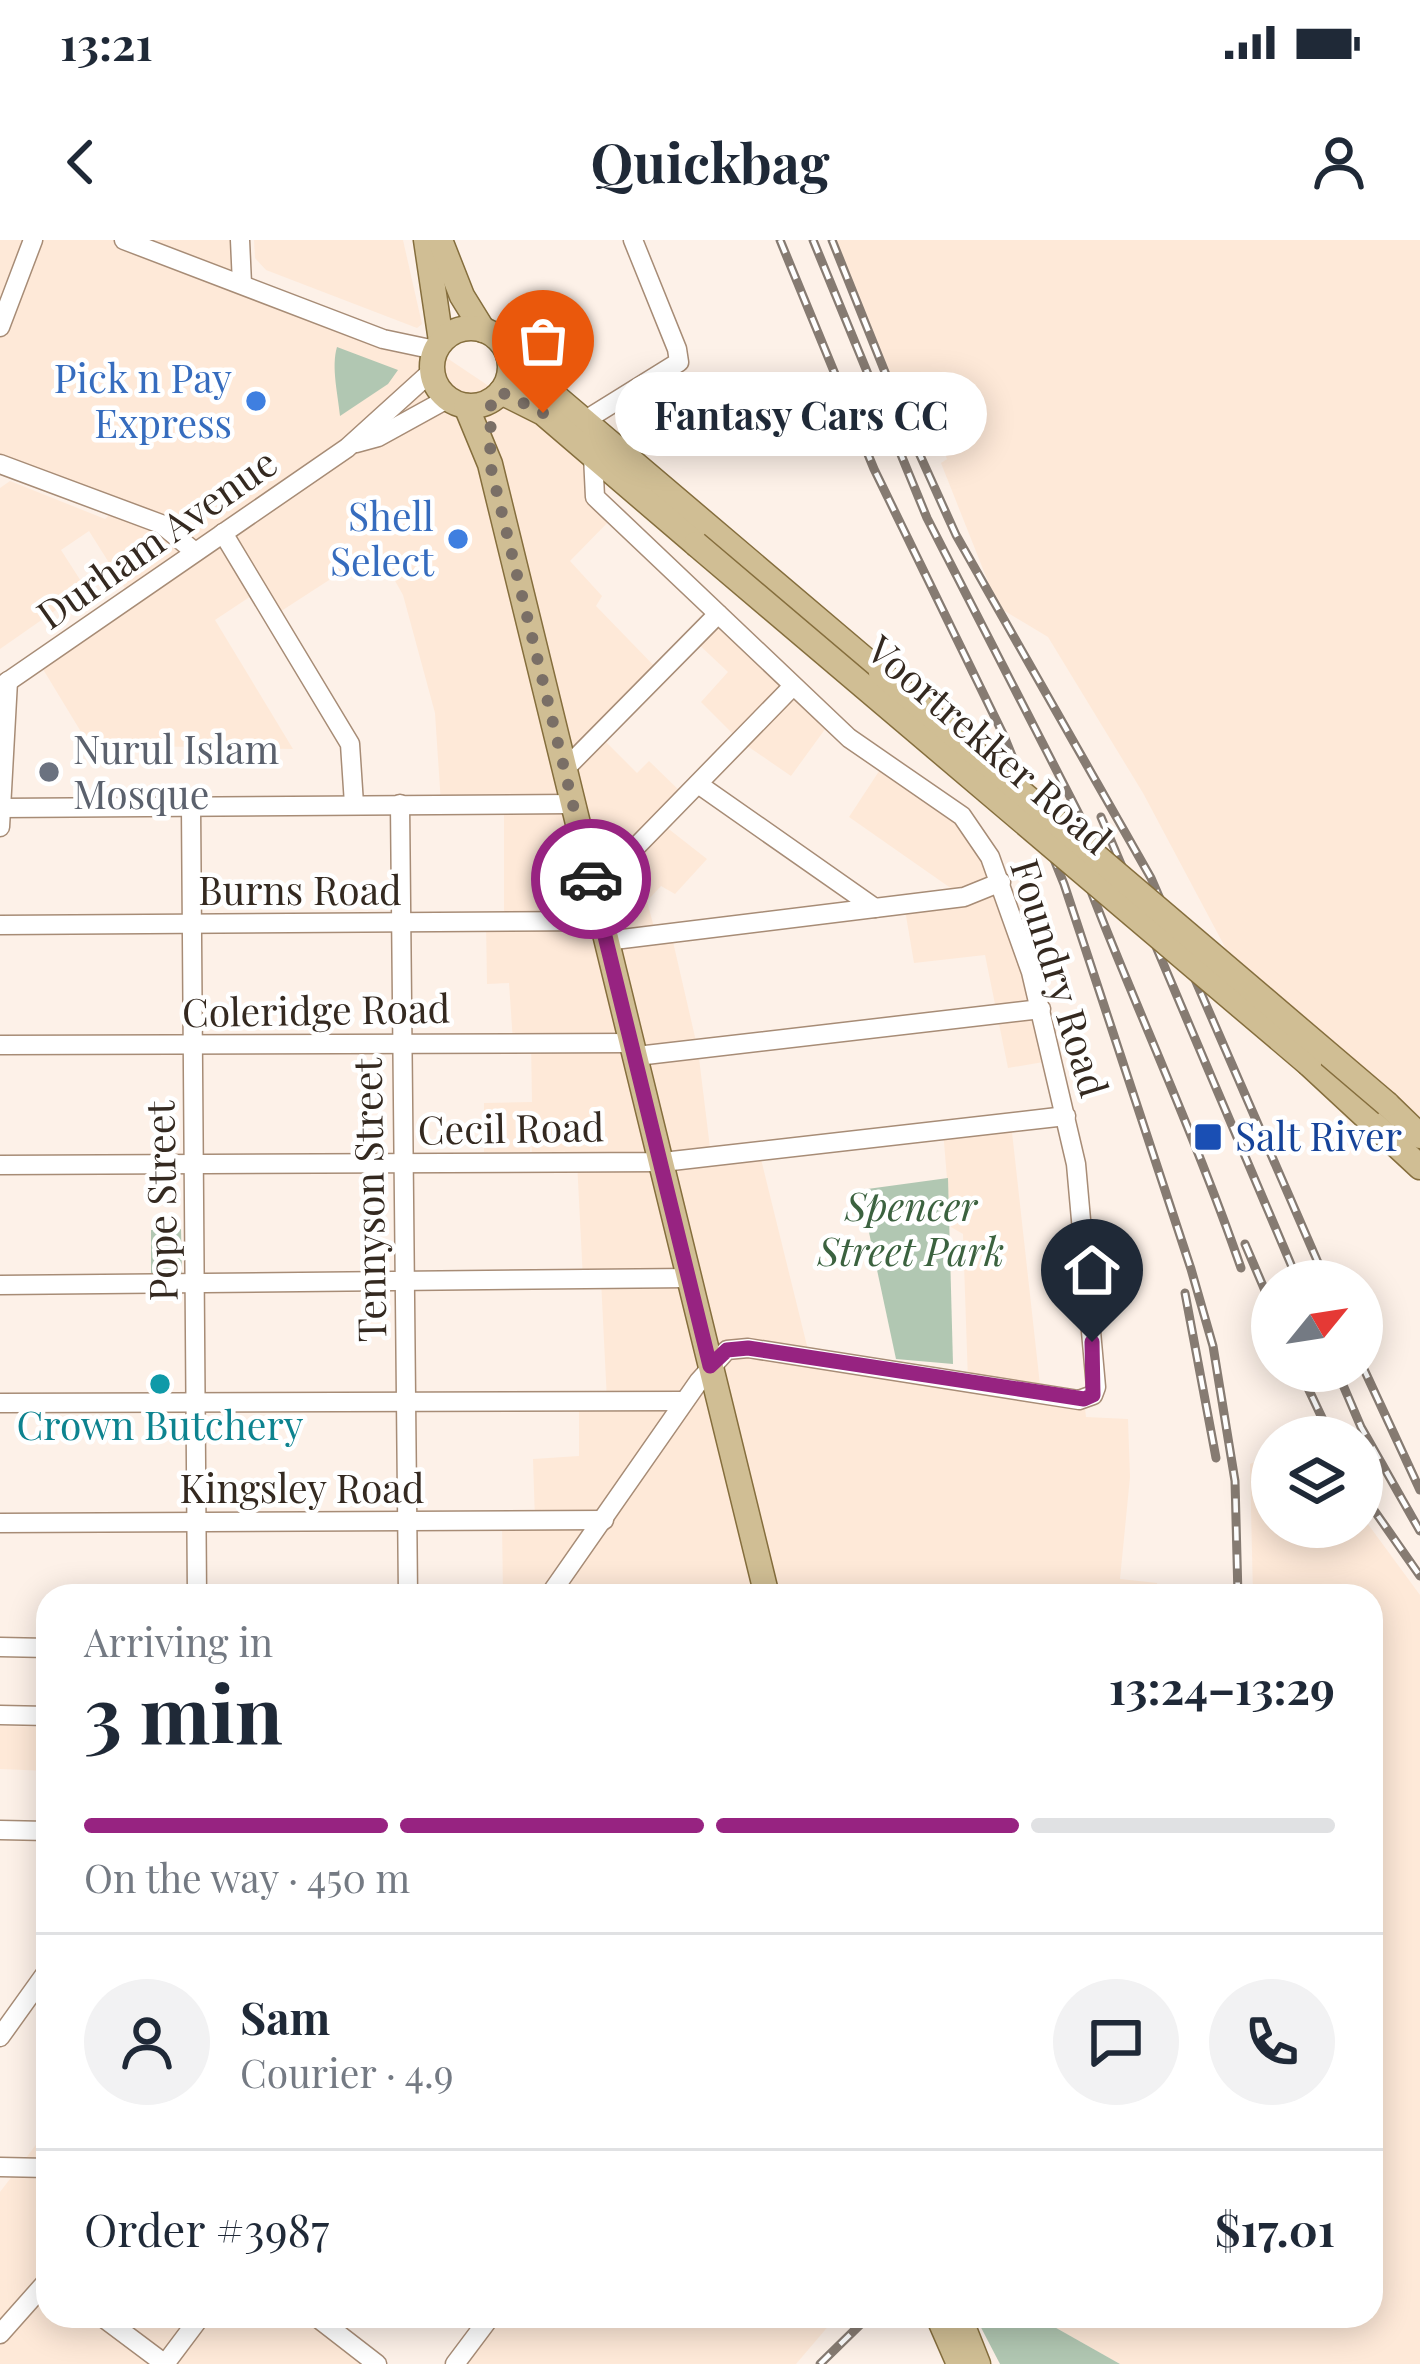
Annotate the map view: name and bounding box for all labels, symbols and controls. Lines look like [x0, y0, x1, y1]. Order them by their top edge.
text: 13:21 [60, 12, 153, 72]
text: Quickbag [590, 126, 830, 198]
icon: back [48, 129, 114, 195]
icon: person [1306, 129, 1372, 195]
pin [492, 290, 594, 413]
icon: bag [510, 308, 576, 374]
place label: Pick n Pay Express [54, 351, 232, 448]
callout: Fantasy Cars CC [615, 371, 987, 455]
marker: Pick n Pay Express [243, 388, 269, 414]
text: Fantasy Cars CC [654, 388, 948, 440]
street label: Durham Avenue [26, 435, 286, 639]
place label: Shell Select [330, 489, 435, 586]
marker: Shell Select [445, 526, 471, 552]
street label: Voortrekker Road [856, 622, 1124, 864]
place label: Nurul Islam Mosque [73, 722, 280, 819]
marker: Nurul Islam Mosque [36, 759, 62, 785]
courier [531, 819, 651, 939]
icon: car [558, 846, 624, 912]
street label: Foundry Road [1000, 852, 1122, 1102]
street label: Burns Road [198, 863, 402, 915]
street label: Coleridge Road [181, 981, 450, 1037]
street label: Tennyson Street [340, 1056, 396, 1343]
street label: Pope Street [132, 1099, 188, 1302]
street label: Cecil Road [417, 1099, 605, 1155]
place label: Salt River [1235, 1109, 1402, 1161]
marker: Salt River [1192, 1121, 1224, 1153]
park label: Spencer Street Park [817, 1179, 1004, 1276]
pin [1041, 1219, 1143, 1342]
icon: home [1059, 1237, 1125, 1303]
north arrow [1251, 1260, 1383, 1392]
map controls [1251, 1260, 1383, 1548]
marker: Crown Butchery [147, 1371, 173, 1397]
place label: Crown Butchery [17, 1398, 304, 1450]
button: layers [1251, 1416, 1383, 1548]
street label: Kingsley Road [180, 1461, 424, 1513]
text: Arriving in [84, 1615, 273, 1667]
text: 13:24–13:29 [1109, 1656, 1335, 1716]
text: 3 min [84, 1660, 283, 1764]
text: On the way · 450 m [84, 1851, 410, 1903]
button: person [84, 1979, 210, 2105]
button: chat [1053, 1979, 1179, 2105]
button: phone [1209, 1979, 1335, 2105]
text: Sam [240, 1986, 330, 2046]
text: Courier · 4.9 [240, 2046, 454, 2098]
text: Order #3987 [84, 2198, 329, 2258]
text: $17.01 [1215, 2198, 1335, 2258]

